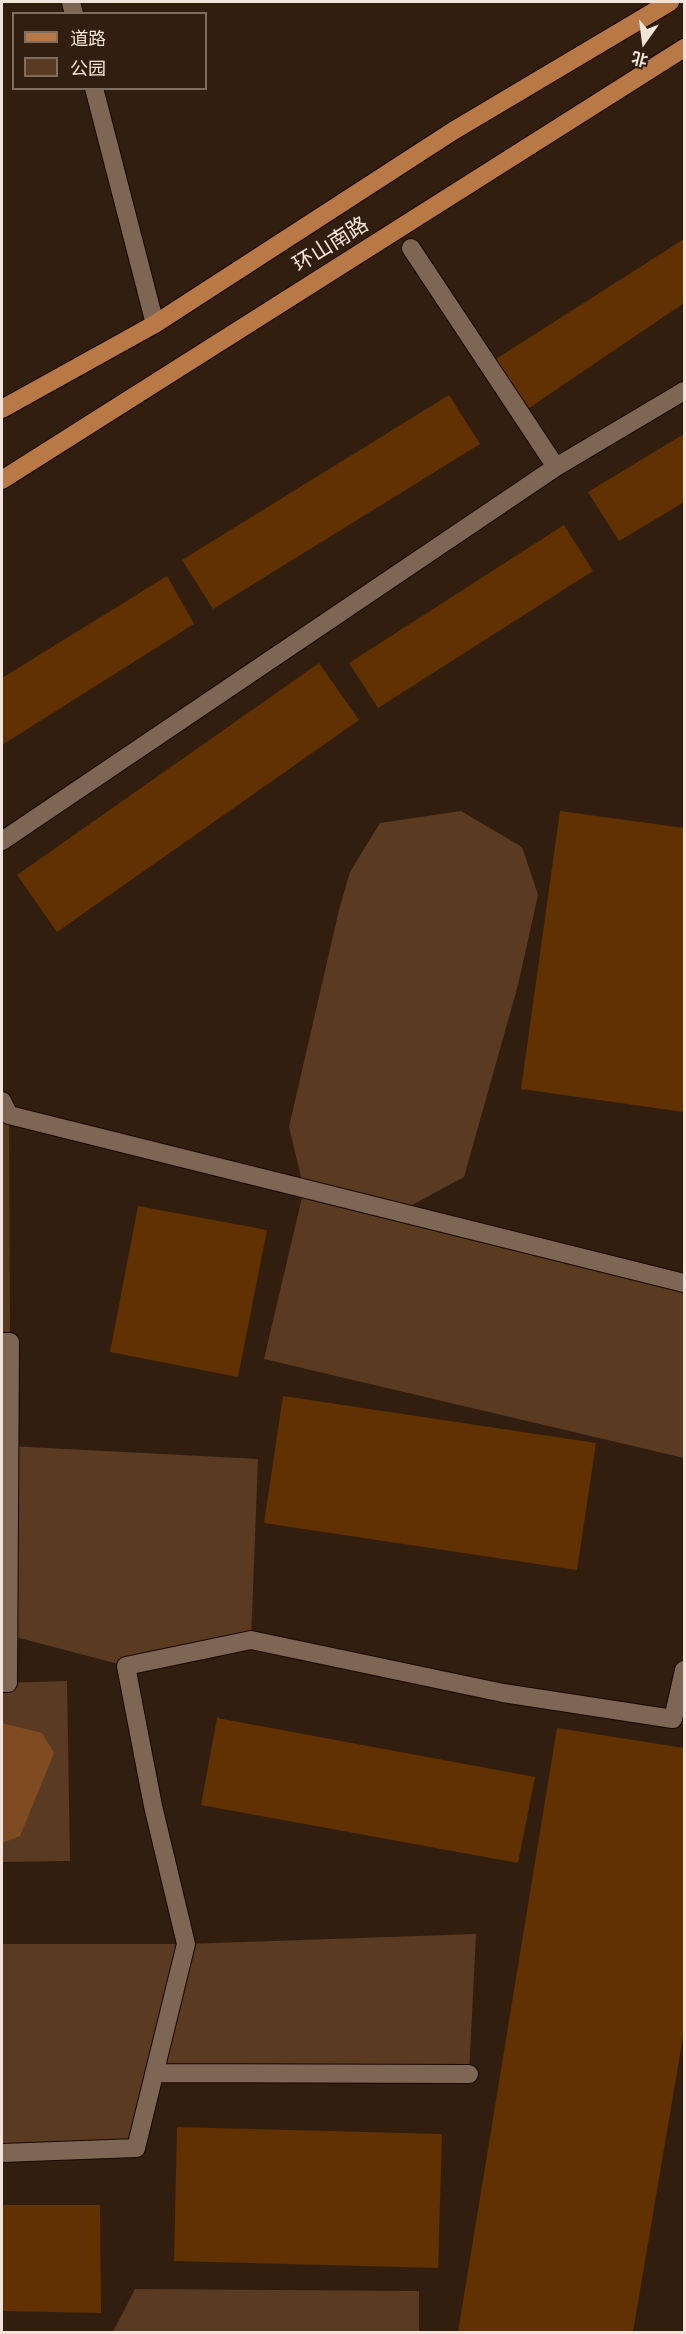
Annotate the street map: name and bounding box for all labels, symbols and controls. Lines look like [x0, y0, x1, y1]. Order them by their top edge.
legend [12, 12, 207, 90]
north arrow [614, 12, 674, 72]
text: 道路 [70, 27, 106, 50]
text: 北 [629, 48, 650, 71]
text: 公园 [70, 57, 106, 80]
street label: 环山南路 [289, 212, 373, 278]

